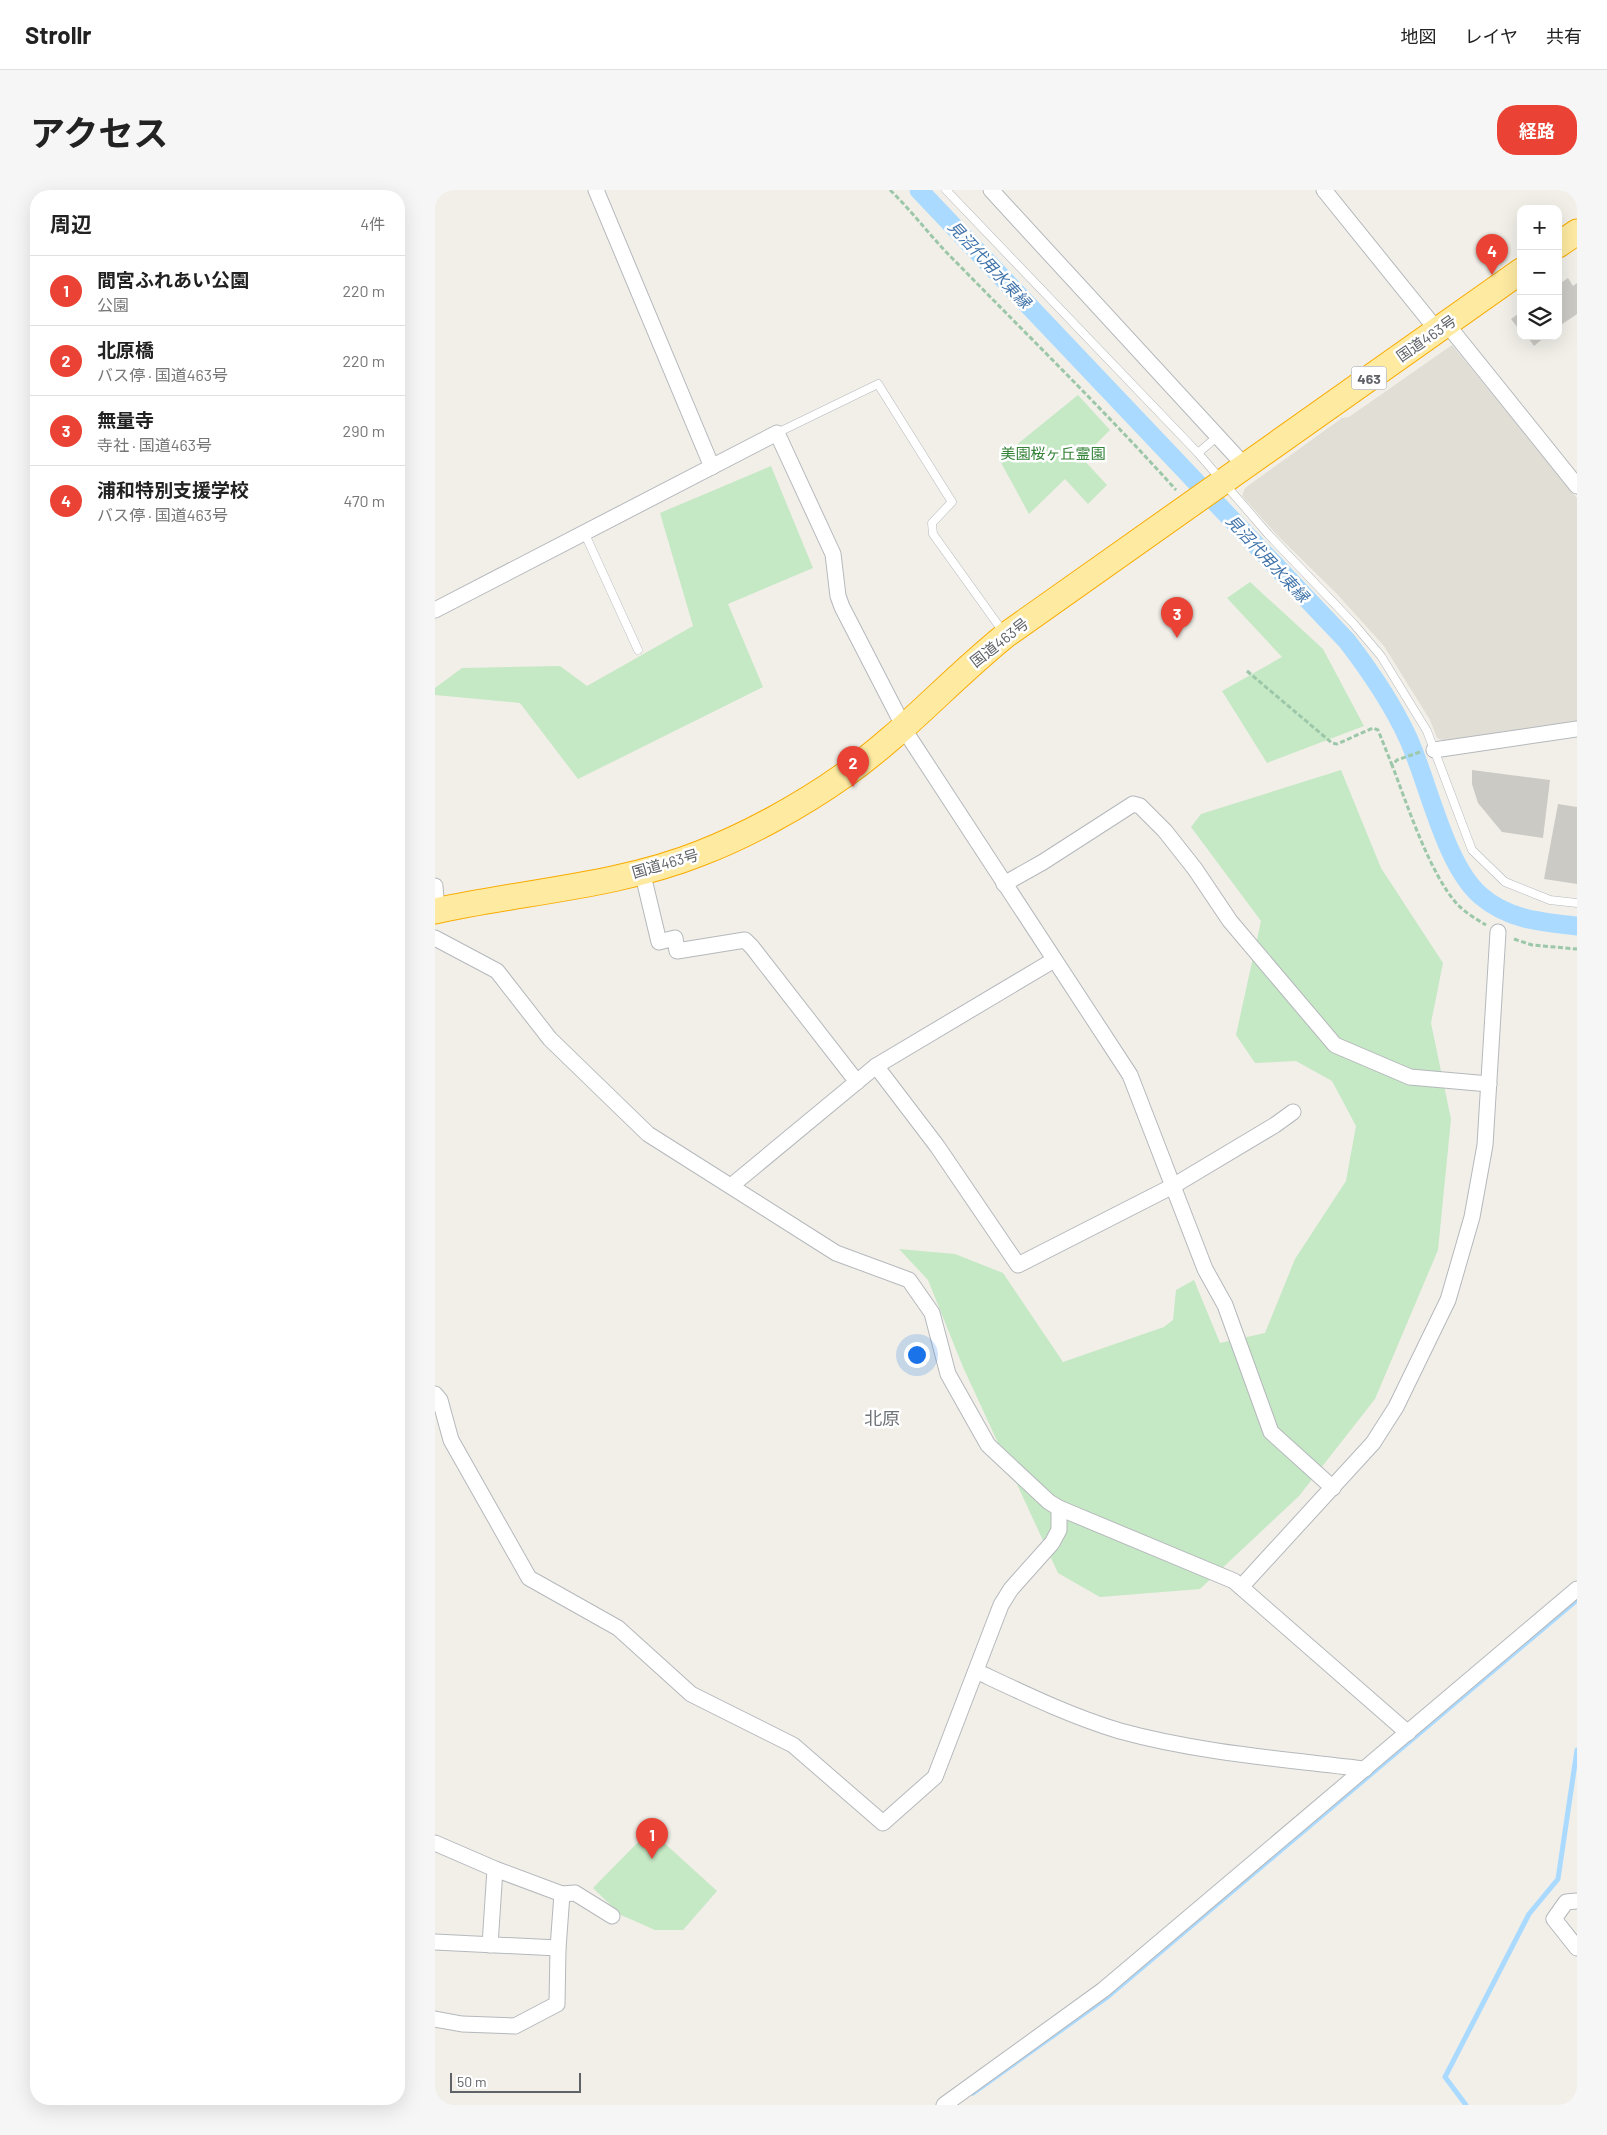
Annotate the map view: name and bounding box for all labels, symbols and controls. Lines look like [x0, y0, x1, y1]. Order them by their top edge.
text: Strollr [25, 20, 92, 49]
text: 地図 [1401, 25, 1437, 47]
text: レイヤ [1465, 25, 1518, 47]
text: 共有 [1546, 25, 1582, 47]
button: 経路 [1497, 105, 1577, 155]
text: アクセス [30, 111, 168, 153]
map controls [1517, 205, 1562, 340]
button: + [1517, 205, 1562, 250]
text: 周辺 [50, 211, 92, 236]
text: 4件 [360, 214, 385, 233]
water label: 見沼代用水東縁 [945, 217, 1036, 313]
pin: 4 [1476, 234, 1508, 275]
button: − [1517, 250, 1562, 295]
text: 間宮ふれあい公園 [97, 268, 249, 291]
text: 1 [63, 281, 69, 300]
text: 220 m [342, 281, 385, 300]
text: 公園 [97, 295, 129, 314]
button: layers [1517, 295, 1562, 340]
street label: 国道463号 [1393, 311, 1459, 365]
text: 北原橋 [97, 338, 154, 361]
text: 2 [62, 351, 70, 370]
text: 220 m [342, 351, 385, 370]
text: バス停 · 国道463号 [97, 365, 228, 384]
road number: 463 [1351, 367, 1387, 390]
text: 無量寺 [97, 408, 154, 431]
text: 3 [62, 421, 70, 440]
text: 290 m [343, 421, 385, 440]
text: 寺社 · 国道463号 [97, 435, 212, 454]
park label: 美園桜ヶ丘霊園 [1000, 444, 1106, 462]
text: 浦和特別支援学校 [97, 478, 249, 501]
text: 4 [61, 491, 71, 510]
text: 470 m [344, 491, 385, 510]
text: バス停 · 国道463号 [97, 505, 228, 524]
water label: 見沼代用水東縁 [1223, 511, 1314, 607]
pin: 3 [1161, 597, 1193, 638]
street label: 国道463号 [966, 614, 1032, 670]
pin: 2 [837, 746, 869, 787]
street label: 国道463号 [629, 845, 701, 881]
your location [904, 1342, 930, 1368]
district label: 北原 [864, 1407, 900, 1429]
pin: 1 [636, 1818, 668, 1859]
scale bar [450, 2070, 581, 2093]
text: 50 m [457, 2073, 486, 2090]

